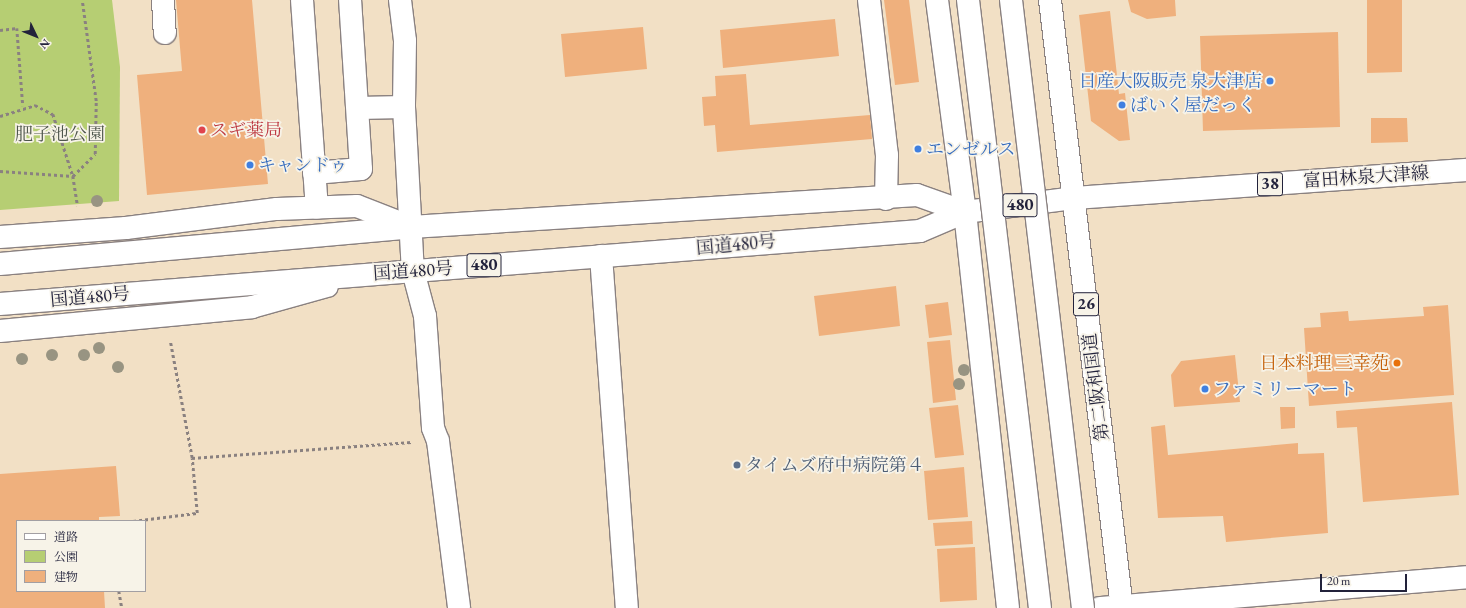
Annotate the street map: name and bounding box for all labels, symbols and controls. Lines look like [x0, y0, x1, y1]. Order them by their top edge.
north arrow [16, 16, 56, 56]
text: N [37, 36, 53, 52]
place label: 日産大阪販売 泉大津店 [1078, 70, 1262, 92]
marker: 日産大阪販売 泉大津店 [1265, 76, 1275, 86]
place label: ばいく屋だっく [1130, 94, 1256, 116]
marker: ばいく屋だっく [1117, 100, 1127, 110]
place label: スギ薬局 [210, 119, 282, 141]
park label: 肥子池公園 [15, 123, 105, 145]
marker: スギ薬局 [197, 125, 207, 135]
place label: エンゼルス [926, 138, 1016, 160]
marker: エンゼルス [913, 144, 923, 154]
place label: キャンドゥ [258, 154, 348, 176]
marker: キャンドゥ [245, 160, 255, 170]
street label: 富田林泉大津線 [1302, 162, 1430, 192]
road number: 38 [1257, 169, 1283, 199]
road number: 480 [1002, 190, 1038, 220]
street label: 国道480号 [695, 231, 777, 259]
road number: 480 [466, 250, 502, 280]
street label: 国道480号 [372, 257, 454, 285]
street label: 国道480号 [49, 283, 131, 311]
road number: 26 [1073, 289, 1099, 319]
street label: 第二阪和国道 [1079, 332, 1113, 442]
place label: 日本料理 三幸苑 [1259, 352, 1389, 374]
marker: 日本料理 三幸苑 [1392, 358, 1402, 368]
place label: ファミリーマート [1213, 378, 1357, 400]
marker: ファミリーマート [1200, 384, 1210, 394]
place label: タイムズ府中病院第４ [745, 454, 925, 476]
marker: タイムズ府中病院第４ [732, 460, 742, 470]
legend [16, 520, 146, 592]
text: 道路 [54, 529, 78, 545]
text: 公園 [54, 549, 78, 565]
scale bar [1322, 566, 1409, 592]
text: 建物 [54, 569, 78, 585]
text: 20 m [1327, 573, 1350, 589]

